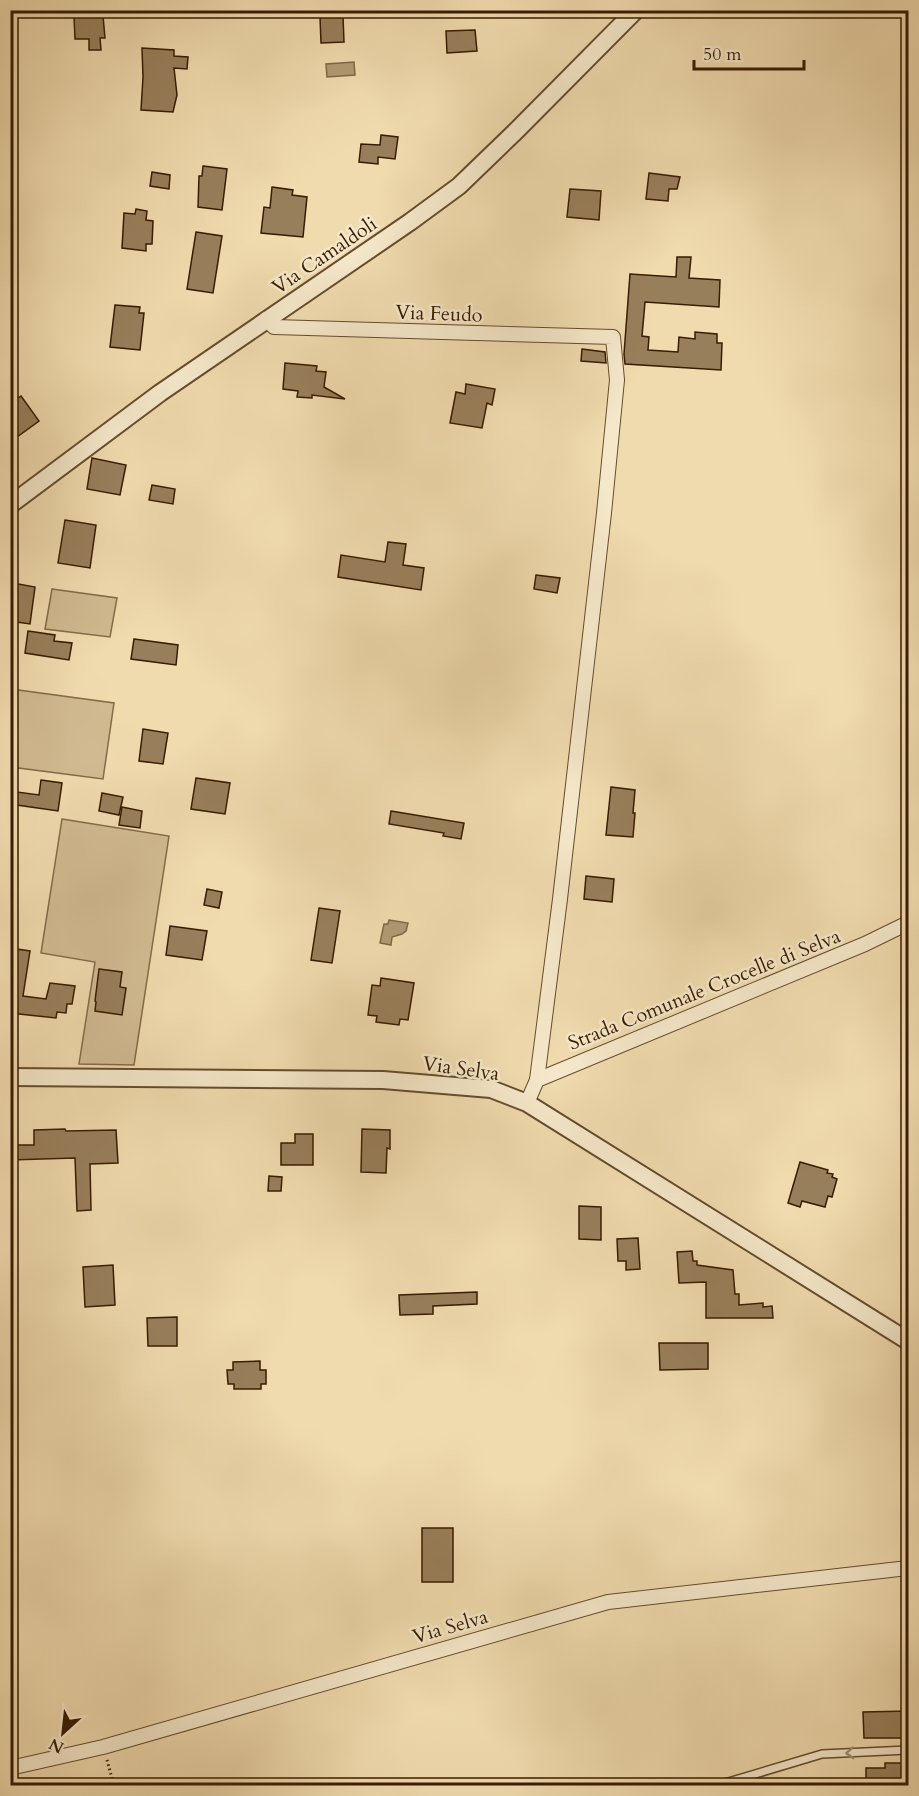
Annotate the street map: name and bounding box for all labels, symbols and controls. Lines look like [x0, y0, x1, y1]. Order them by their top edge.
scale bar [694, 33, 804, 71]
text: 50 m [703, 42, 742, 67]
street label: Via Camaldoli [267, 210, 382, 300]
street label: Via Feudo [395, 298, 483, 329]
street label: Strada Comunale Crocelle di Selva [564, 922, 845, 1057]
street label: Via Selva [421, 1050, 501, 1087]
street label: Via Selva [409, 1603, 491, 1650]
north arrow [33, 1703, 93, 1763]
text: N [45, 1732, 68, 1758]
one-way arrow [846, 1746, 855, 1759]

